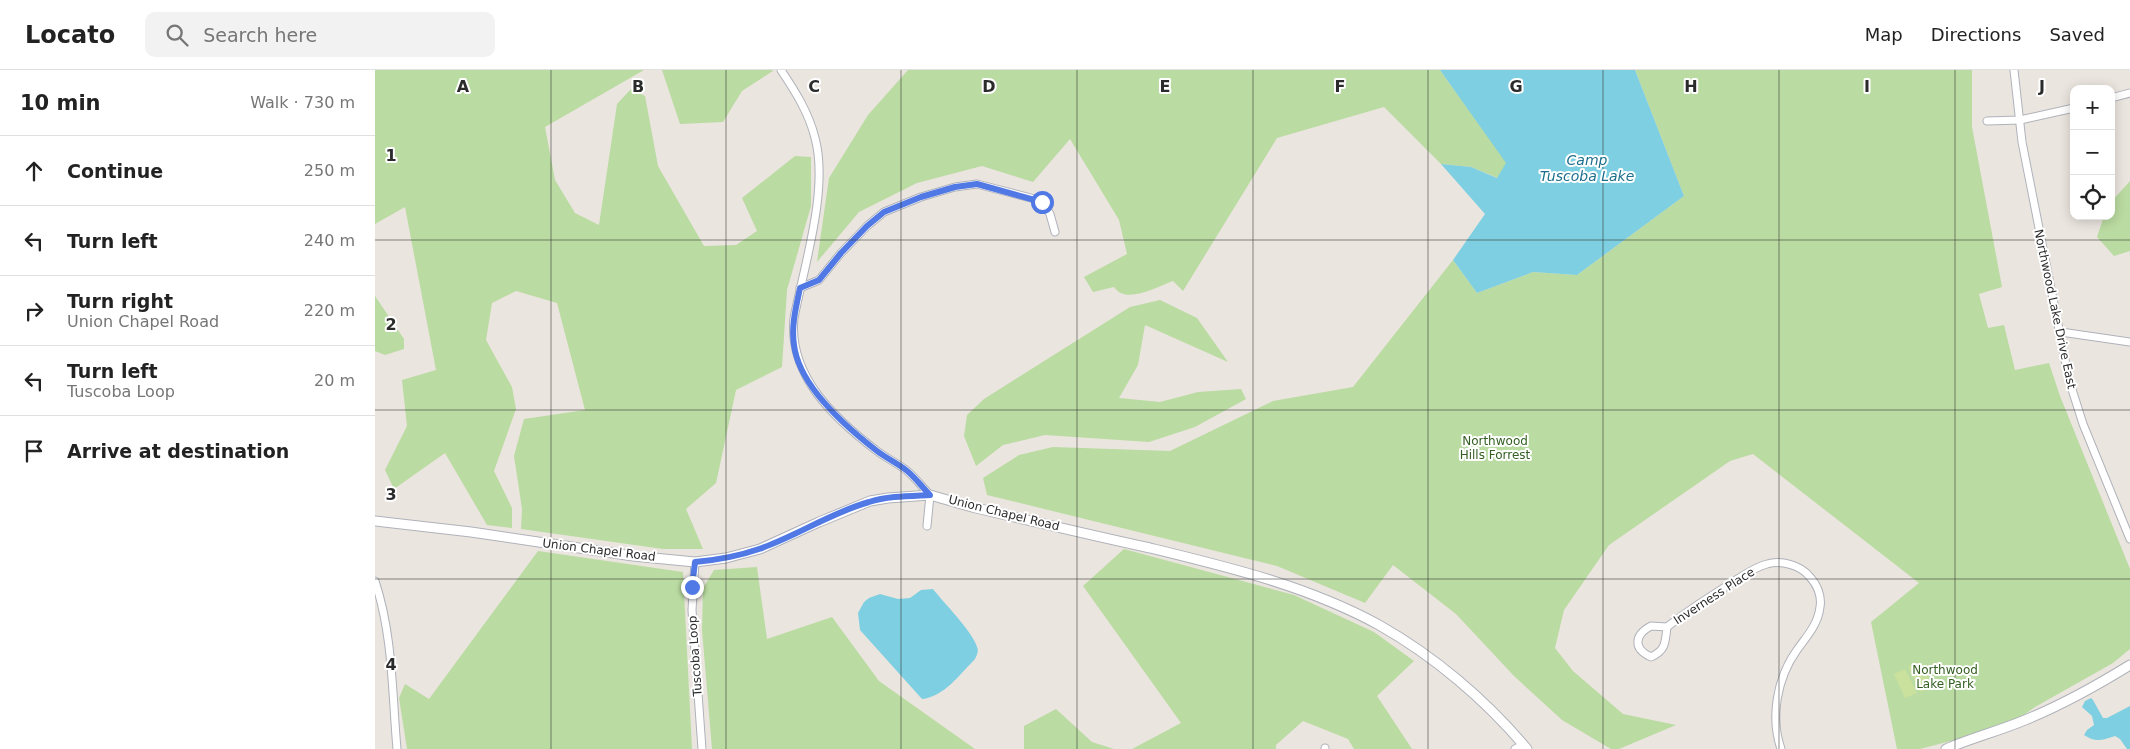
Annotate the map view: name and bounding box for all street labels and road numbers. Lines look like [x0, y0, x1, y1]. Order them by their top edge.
street label: Northwood Lake Drive East [2031, 228, 2079, 390]
street label: Union Chapel Road [947, 492, 1061, 534]
street label: Union Chapel Road [542, 536, 656, 564]
street label: Inverness Place [1671, 565, 1757, 627]
street label: Tuscoba Loop [685, 615, 705, 698]

